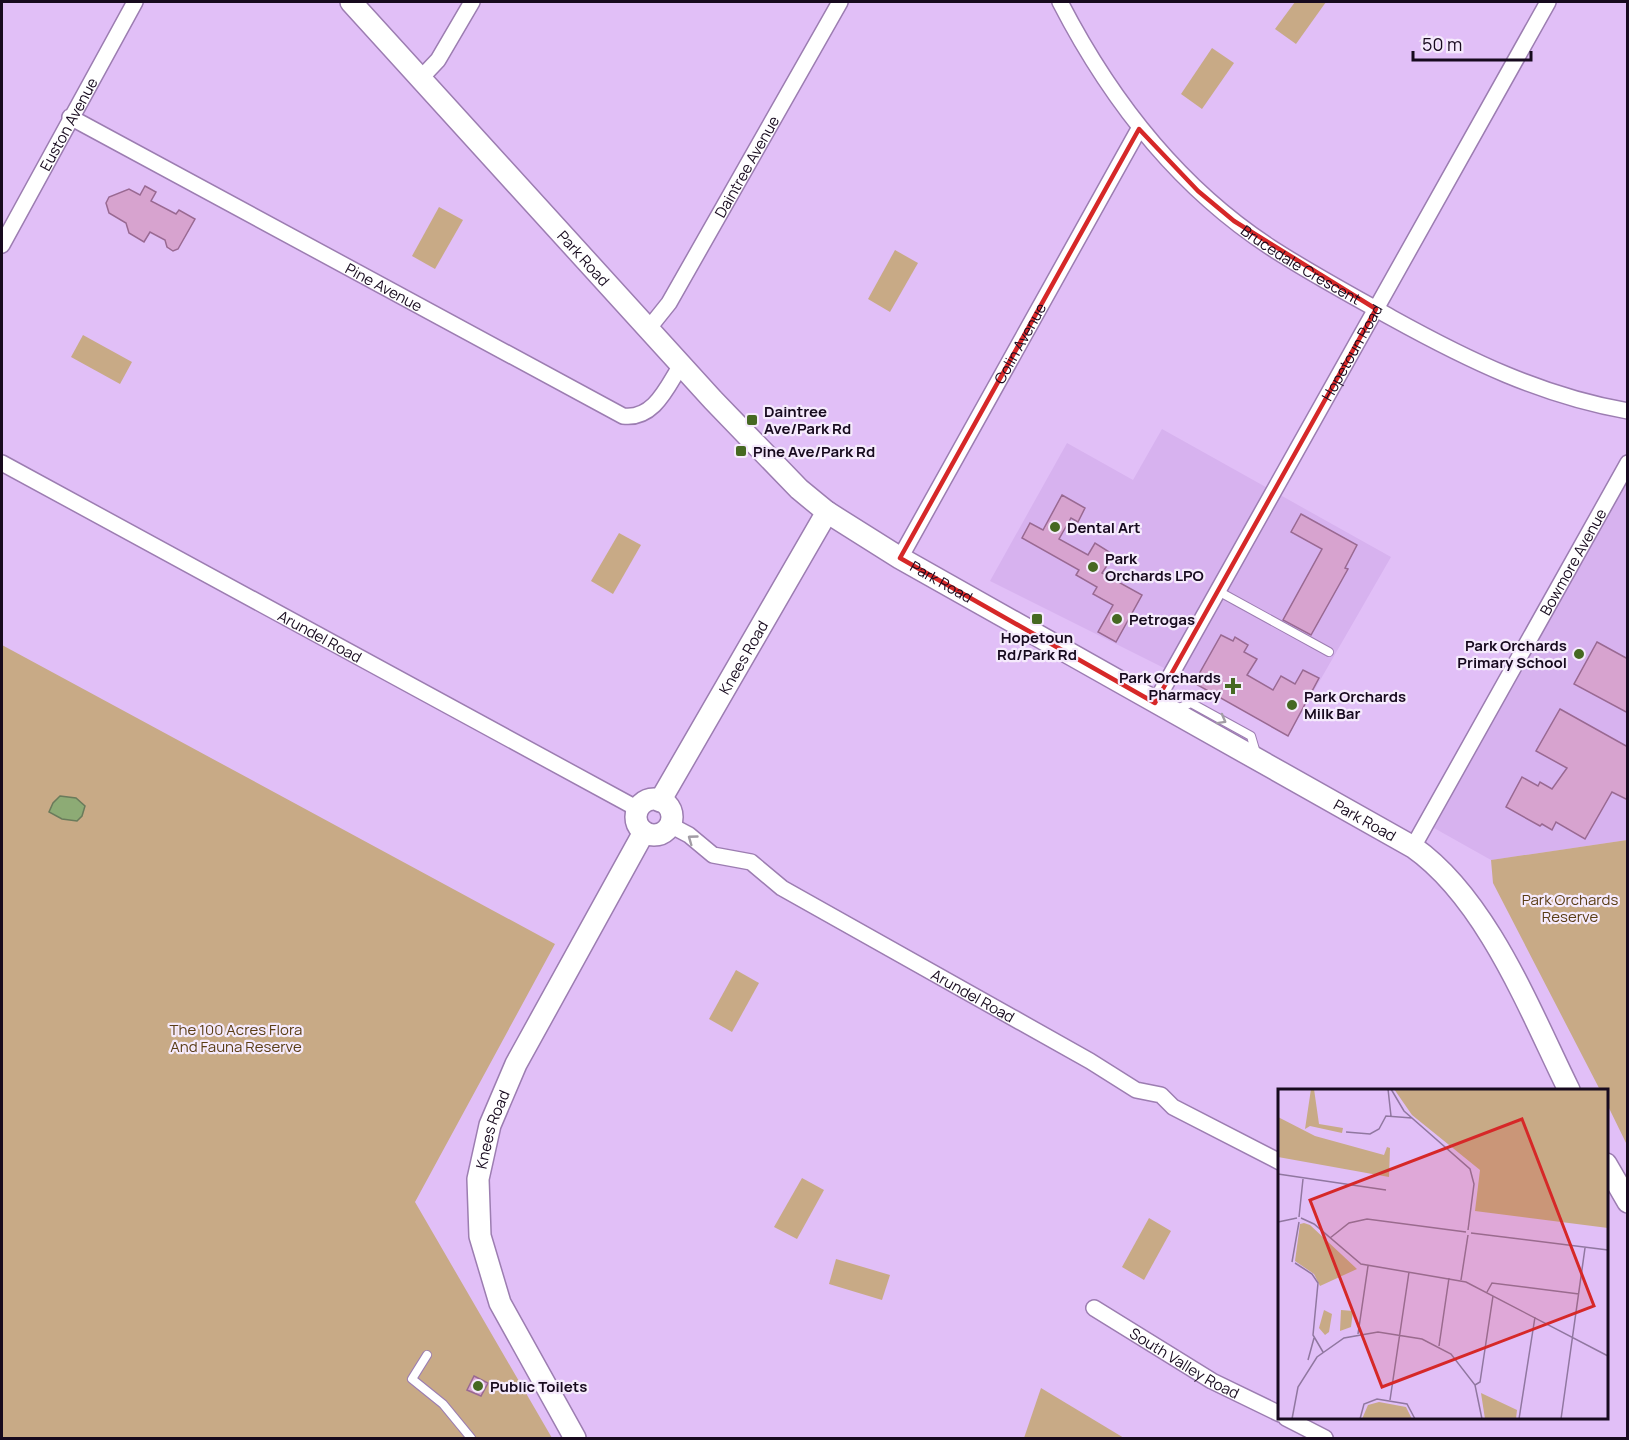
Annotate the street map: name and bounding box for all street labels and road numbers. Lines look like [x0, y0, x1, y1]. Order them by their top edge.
street label: Euston Avenue [34, 73, 102, 174]
street label: Daintree Avenue [709, 112, 784, 221]
street label: Brucedale Crescent [1237, 220, 1365, 309]
street label: Park Road [553, 226, 615, 290]
street label: Pine Avenue [342, 257, 426, 316]
street label: Colin Avenue [989, 299, 1051, 388]
street label: Hopetoun Road [1316, 300, 1387, 405]
street label: Bowmore Avenue [1534, 504, 1611, 619]
street label: Park Road [907, 555, 977, 607]
street label: Arundel Road [274, 605, 366, 667]
street label: Knees Road [714, 617, 773, 698]
street label: Park Road [1330, 794, 1400, 846]
street label: Arundel Road [928, 964, 1019, 1027]
street label: Knees Road [470, 1087, 514, 1171]
street label: South Valley Road [1126, 1322, 1243, 1403]

